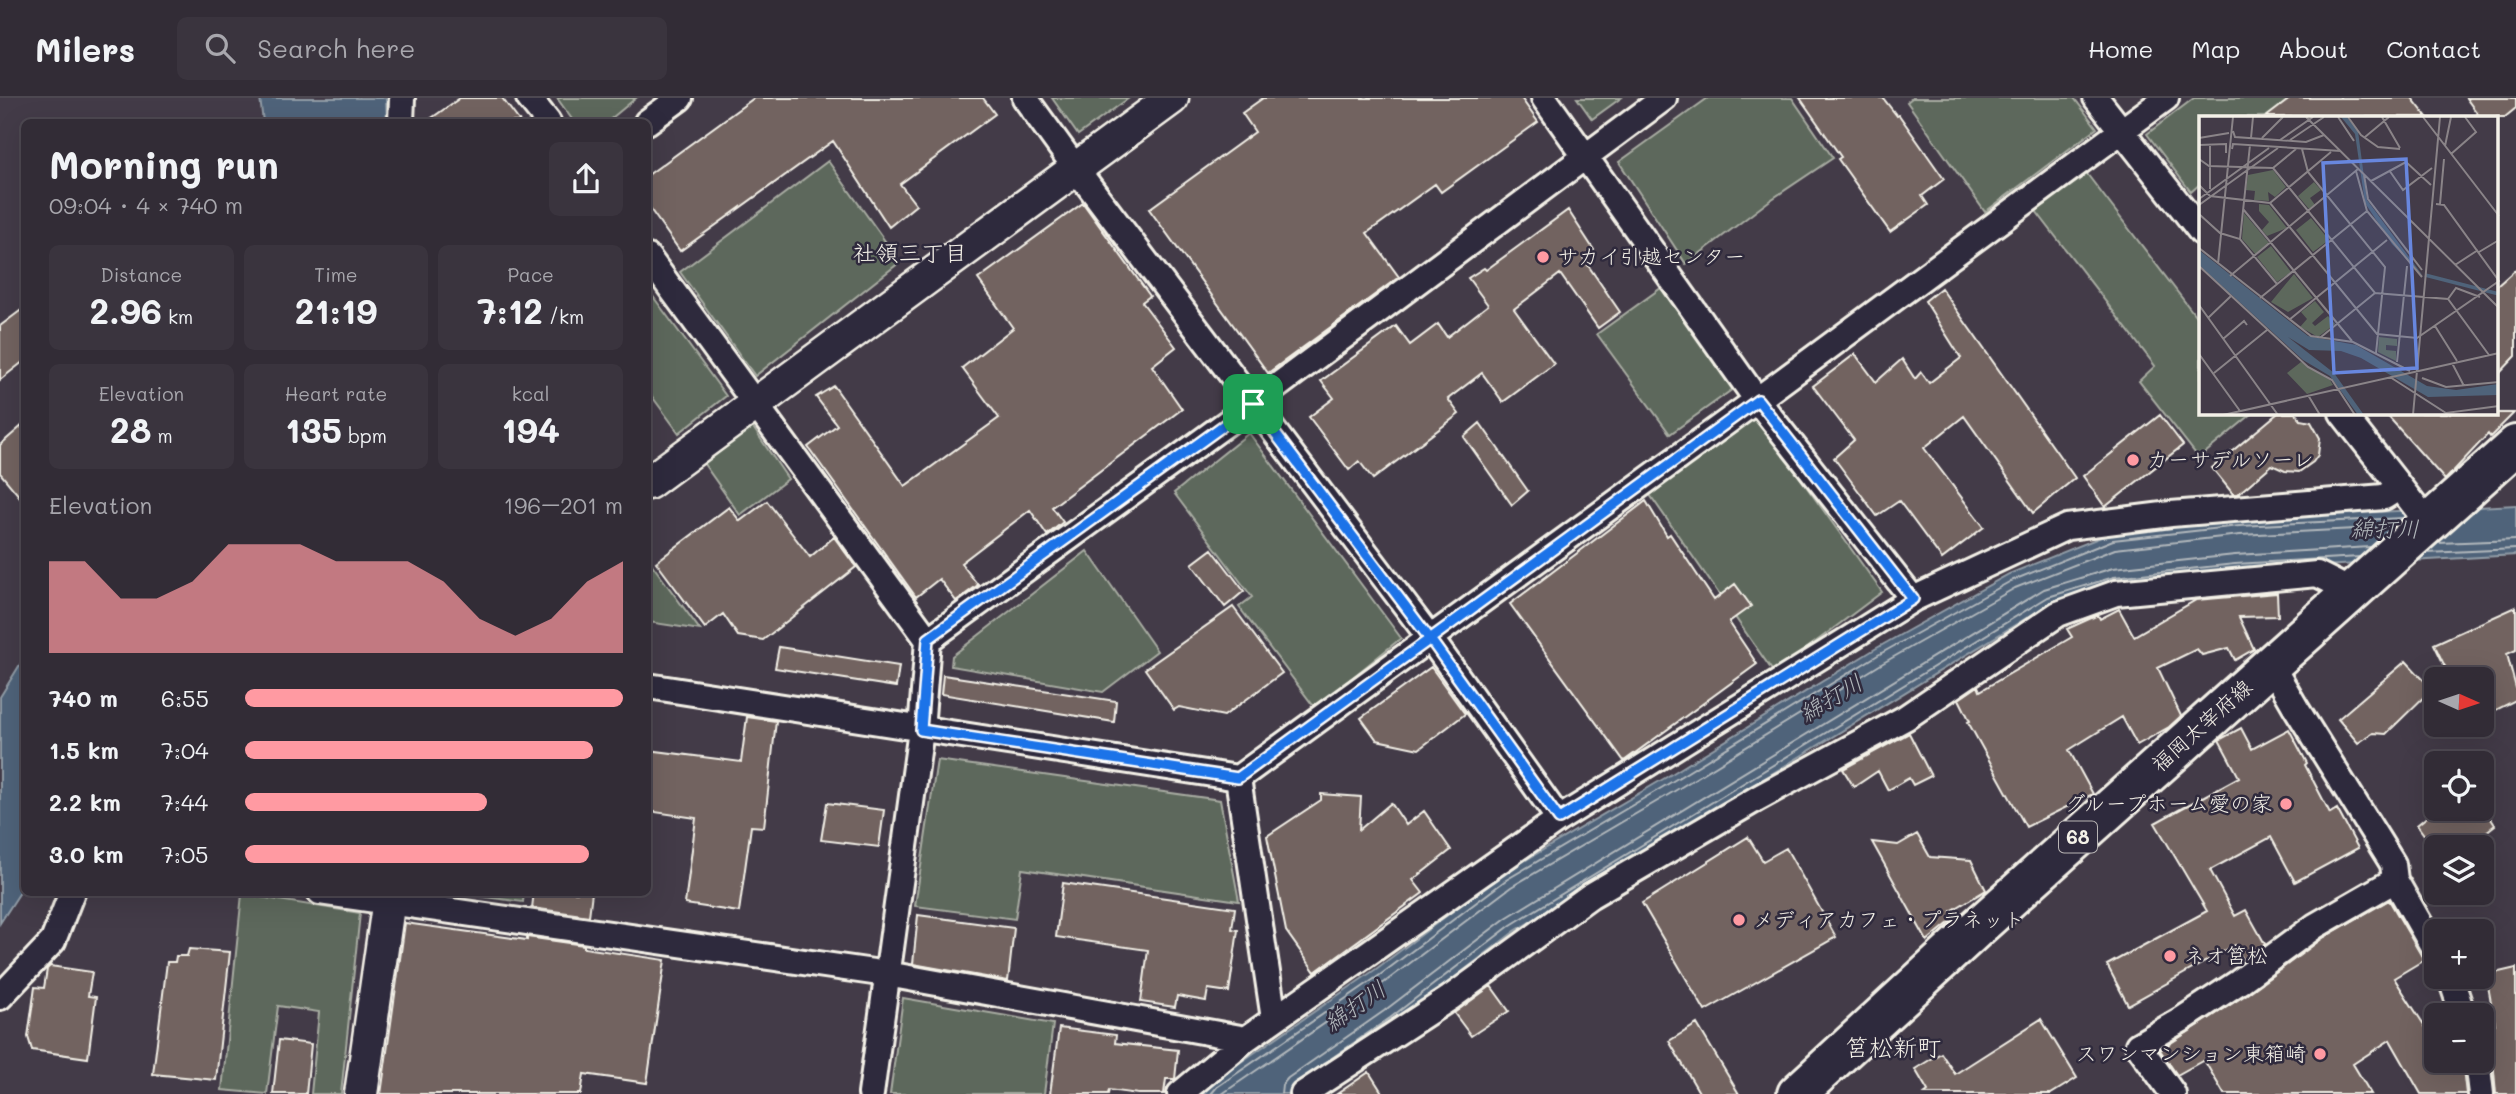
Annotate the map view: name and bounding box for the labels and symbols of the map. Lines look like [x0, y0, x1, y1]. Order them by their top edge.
inset map [2199, 116, 2498, 415]
district label: 社領三丁目 [853, 237, 968, 267]
place label: サカイ引越センター [1557, 242, 1745, 269]
marker: サカイ引越センター [1535, 249, 1551, 265]
pin [1223, 374, 1283, 434]
place label: カーサデルソーレ [2147, 445, 2314, 472]
marker: カーサデルソーレ [2125, 452, 2141, 468]
water label: 綿打川 [2351, 513, 2420, 543]
water label: 綿打川 [1793, 667, 1868, 728]
north arrow [2424, 667, 2494, 737]
street label: 福岡太宰府線 [2145, 673, 2257, 777]
place label: グループホーム愛の家 [2065, 789, 2272, 816]
marker: グループホーム愛の家 [2278, 796, 2294, 812]
road number: 68 [2059, 822, 2097, 852]
place label: メディアカフェ・プラネット [1753, 905, 2025, 932]
marker: メディアカフェ・プラネット [1731, 912, 1747, 928]
place label: ネオ筥松 [2184, 941, 2268, 968]
marker: ネオ筥松 [2162, 948, 2178, 964]
water label: 綿打川 [1318, 973, 1391, 1037]
district label: 筥松新町 [1845, 1031, 1941, 1062]
place label: スワンマンション東箱崎 [2076, 1039, 2306, 1066]
marker: スワンマンション東箱崎 [2312, 1046, 2328, 1062]

